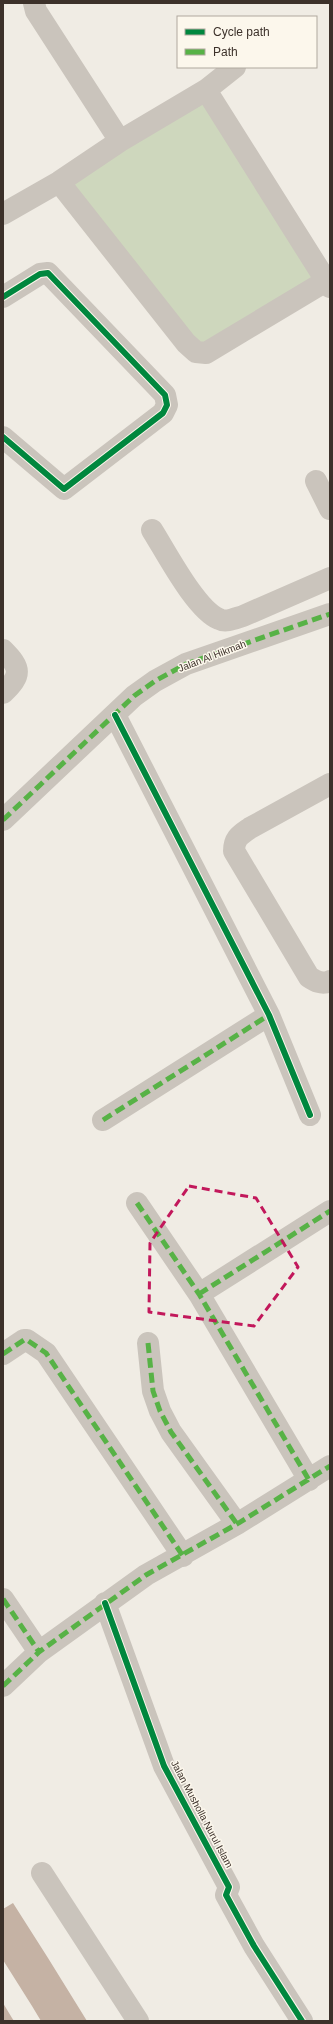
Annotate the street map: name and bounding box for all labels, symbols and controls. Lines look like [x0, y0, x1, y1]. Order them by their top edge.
legend [177, 16, 317, 68]
text: Cycle path [213, 25, 270, 39]
text: Path [213, 45, 238, 59]
street label: Jalan Al Hikmah [177, 638, 247, 674]
street label: Jalan Musholla Nurul Islam [169, 1758, 235, 1870]

